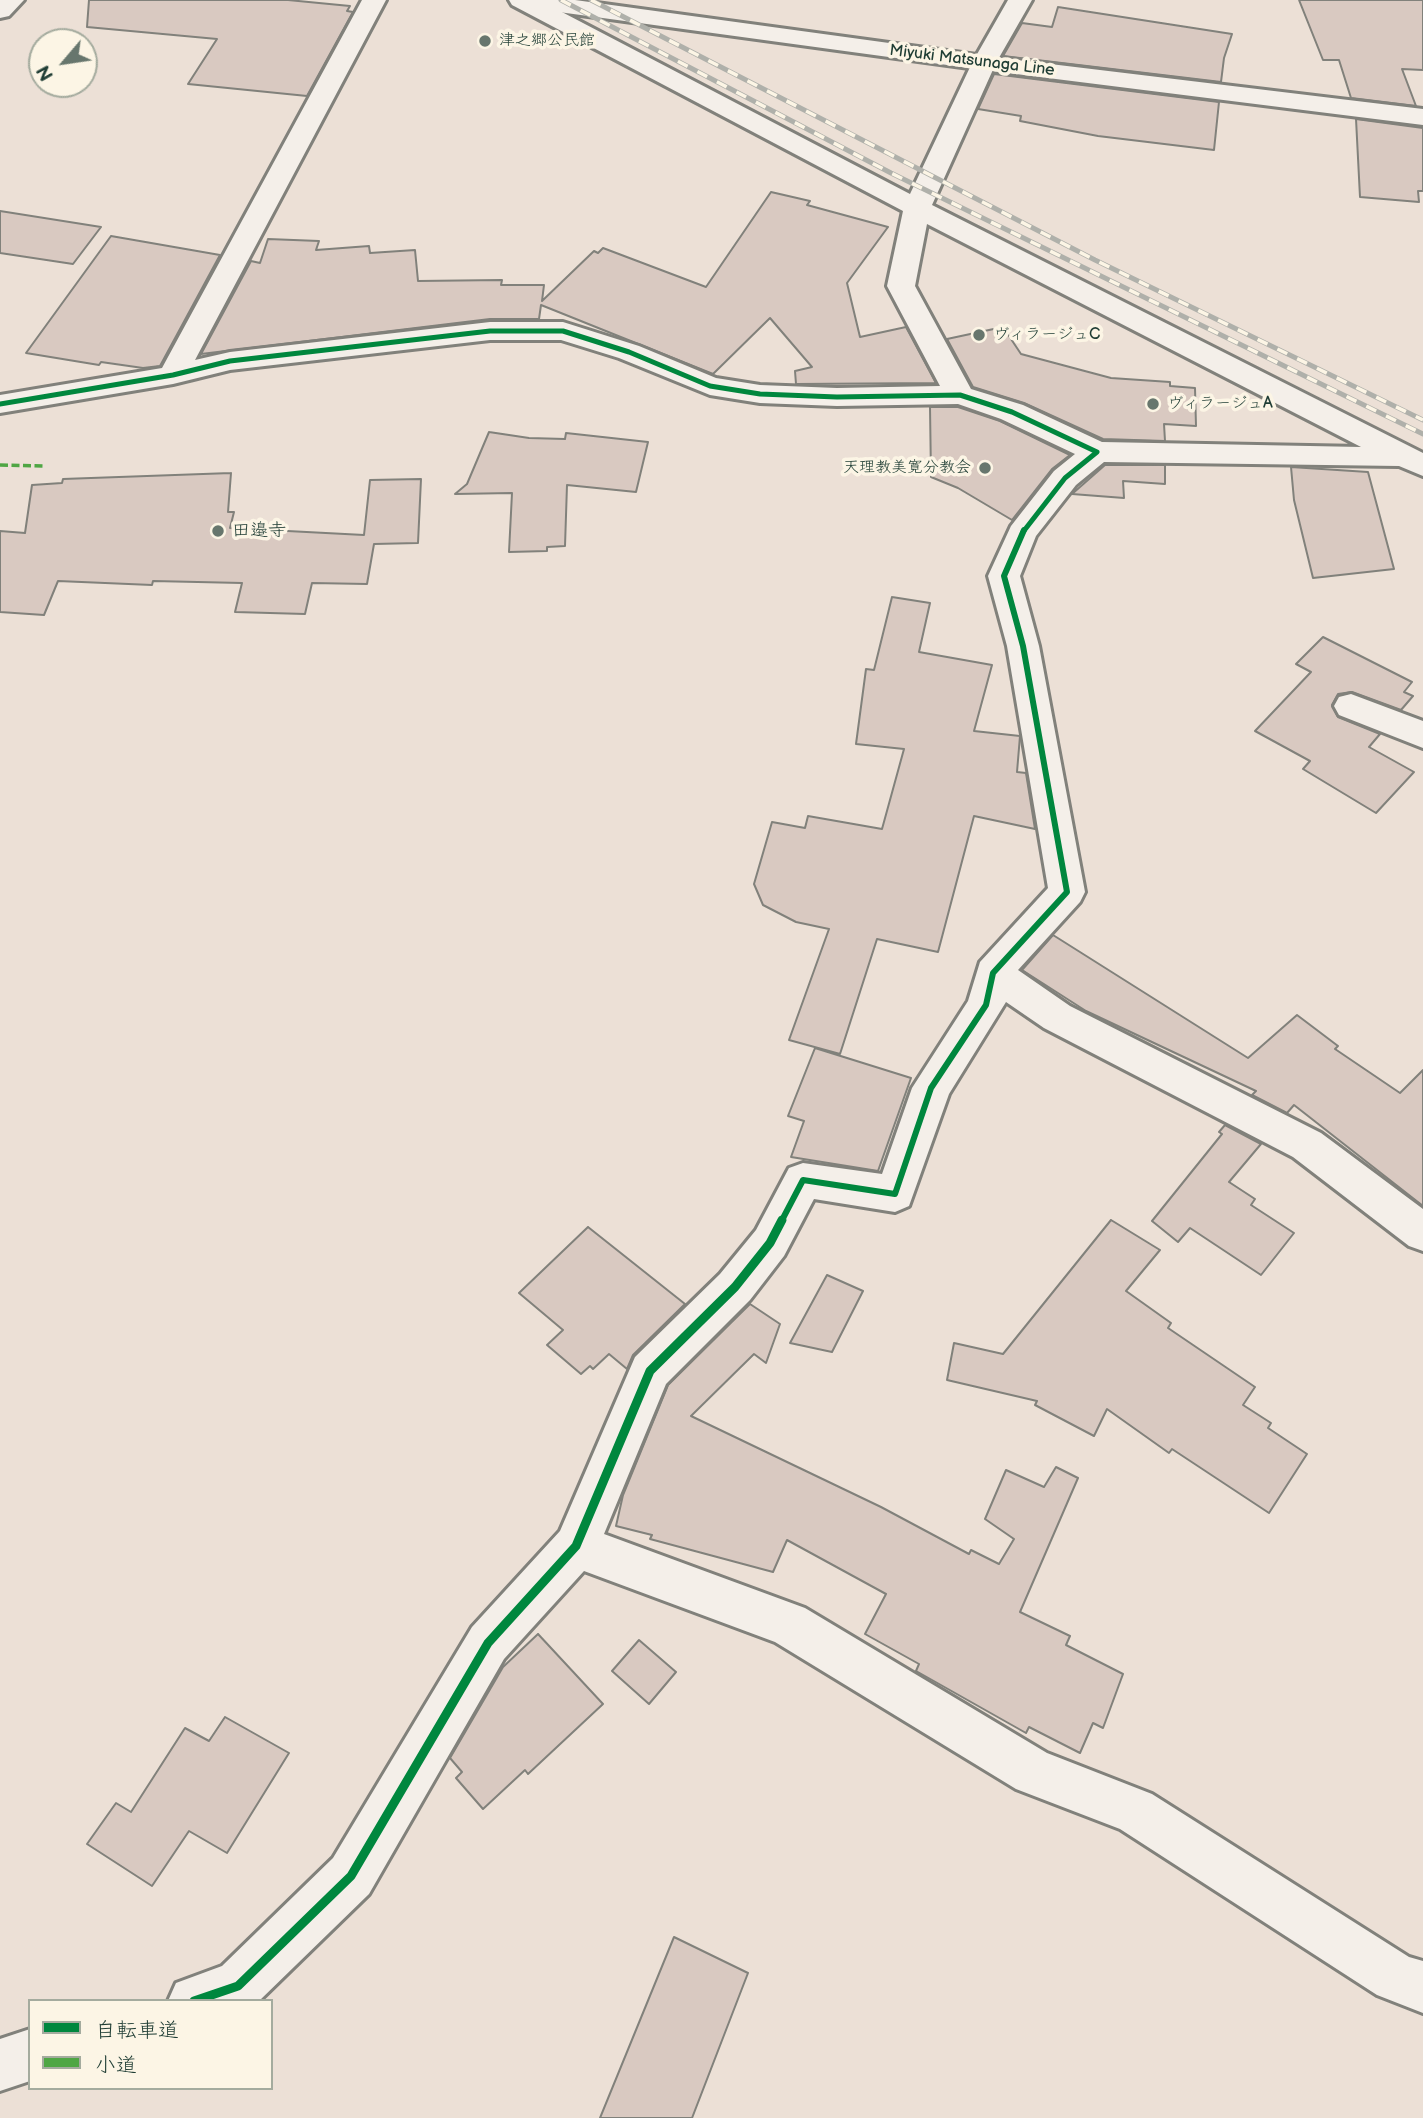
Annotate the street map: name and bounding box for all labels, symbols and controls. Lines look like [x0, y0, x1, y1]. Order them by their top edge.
north arrow [28, 28, 98, 98]
place label: 津之郷公民館 [499, 31, 595, 51]
marker: 津之郷公民館 [477, 33, 493, 49]
street label: Miyuki Matsunaga Line [888, 41, 1056, 81]
text: N [32, 61, 59, 84]
place label: ヴィラージュC [993, 325, 1100, 345]
marker: ヴィラージュC [971, 327, 987, 343]
place label: ヴィラージュA [1167, 394, 1273, 414]
marker: ヴィラージュA [1145, 396, 1161, 412]
place label: 天理教美寛分教会 [843, 458, 971, 478]
marker: 天理教美寛分教会 [977, 460, 993, 476]
place label: 田邉寺 [232, 520, 286, 542]
marker: 田邉寺 [210, 523, 226, 539]
legend [28, 1999, 273, 2090]
text: 自転車道 [95, 2018, 179, 2043]
text: 小道 [95, 2053, 137, 2078]

